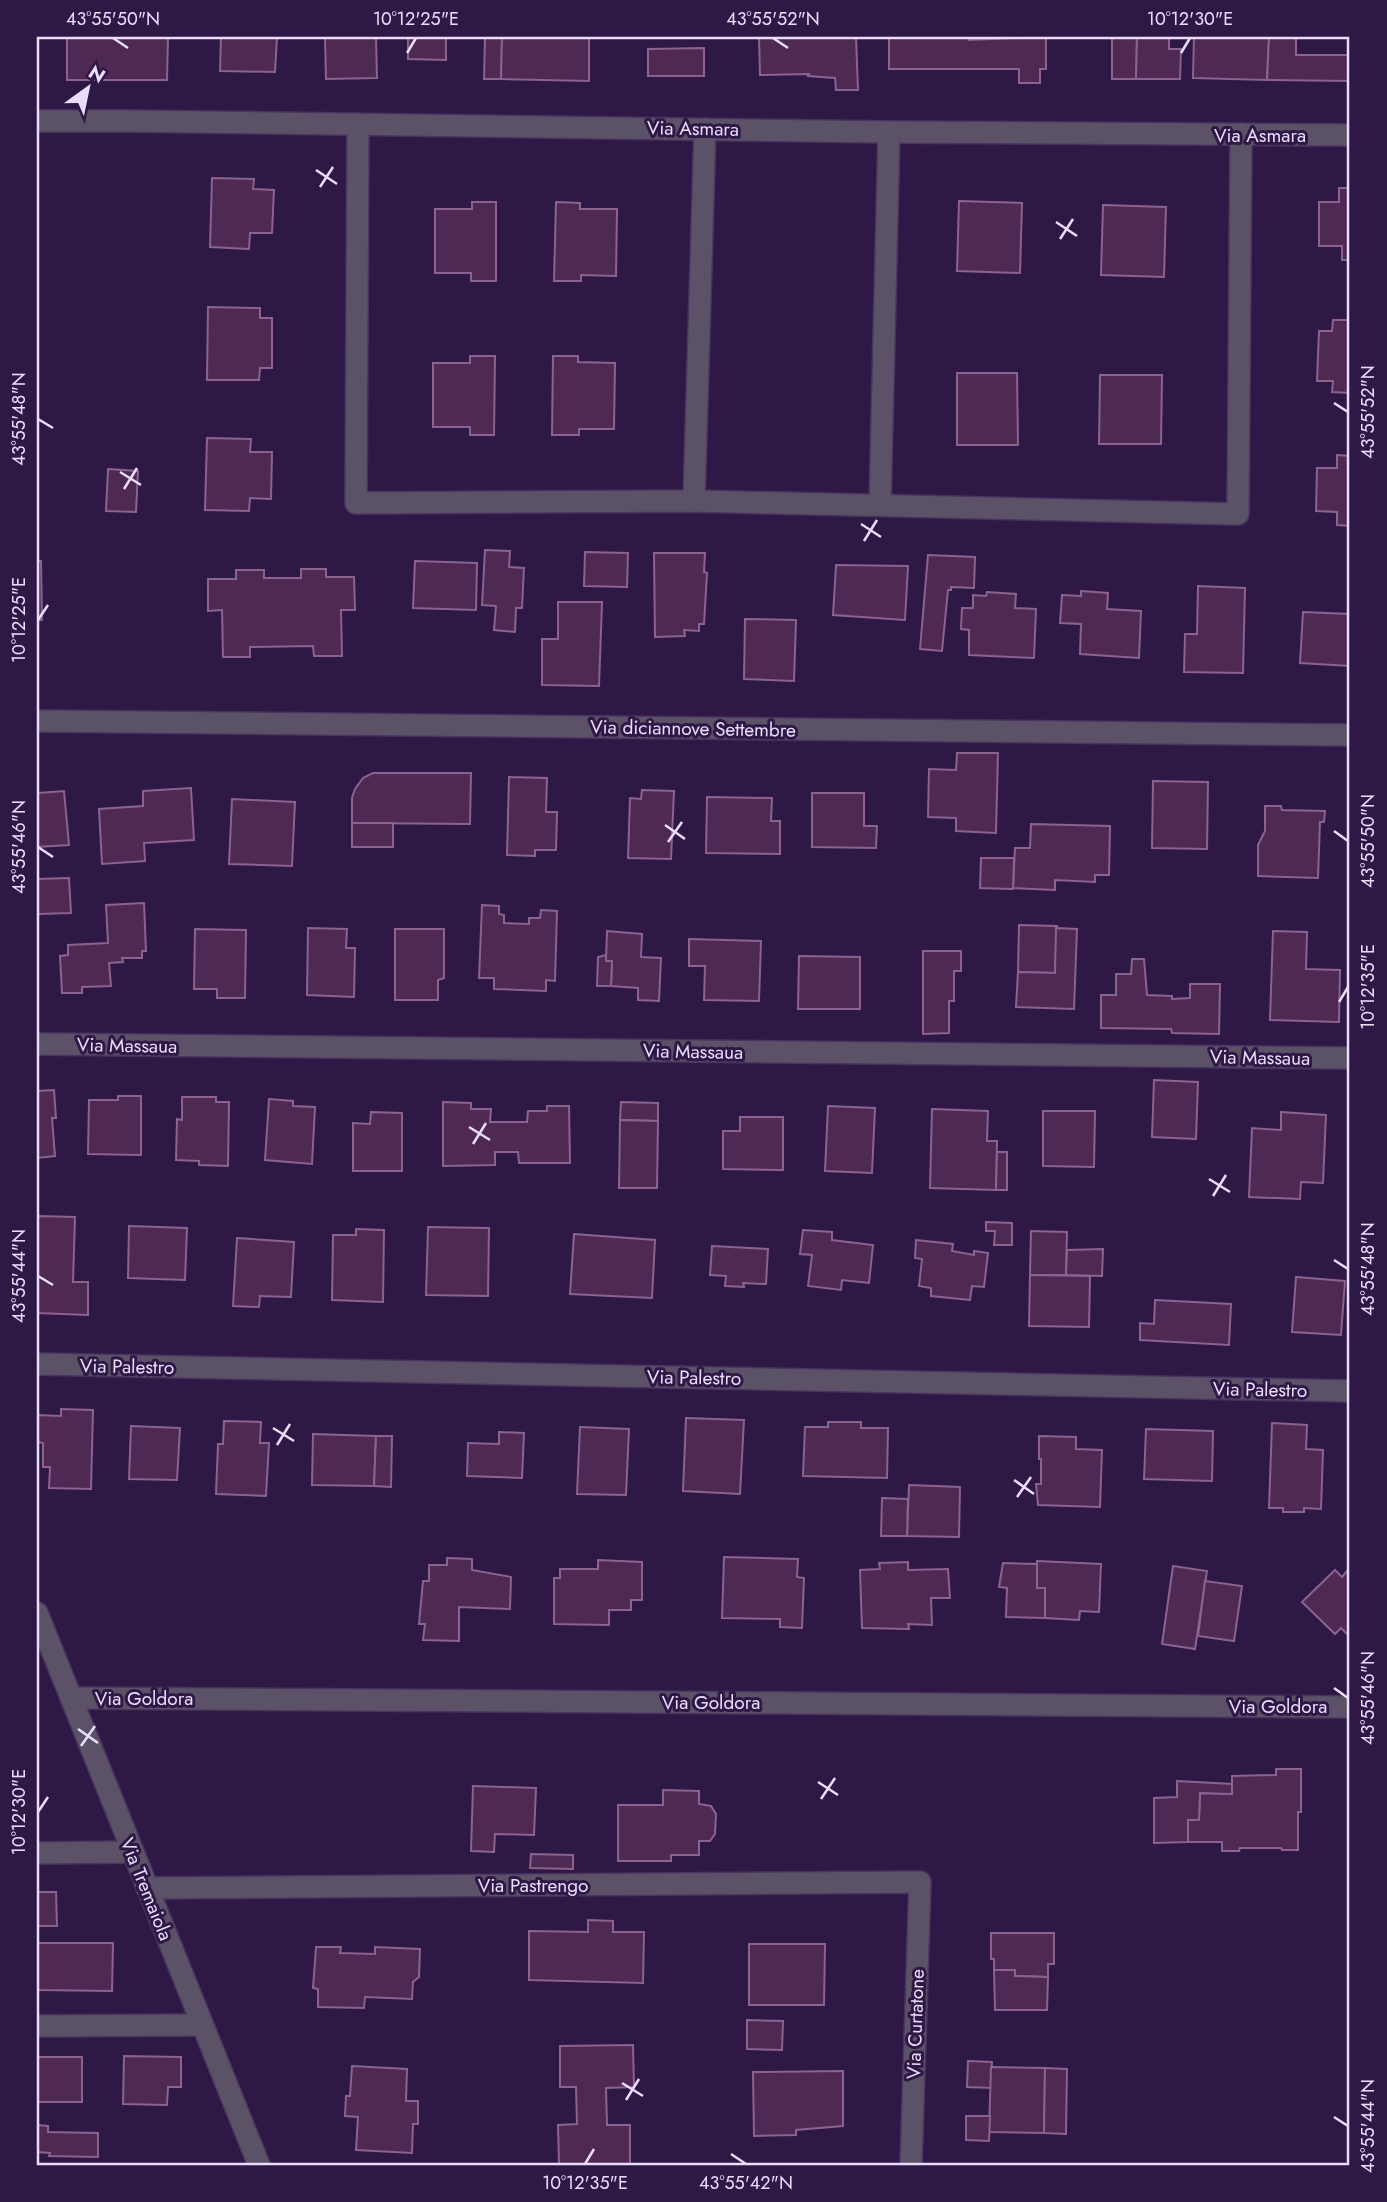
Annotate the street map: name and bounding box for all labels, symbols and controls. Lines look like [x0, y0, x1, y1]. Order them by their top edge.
text: 43°55'50"N [66, 6, 160, 32]
text: 10°12'25"E [373, 6, 459, 32]
text: 43°55'52"N [726, 6, 820, 32]
text: 10°12'30"E [1147, 6, 1233, 32]
north arrow [52, 52, 122, 122]
text: N [83, 59, 111, 90]
street label: Via Asmara [647, 114, 739, 143]
street label: Via Asmara [1214, 122, 1306, 149]
text: 43°55'52"N [1355, 365, 1381, 459]
text: 43°55'48"N [6, 372, 32, 466]
text: 10°12'25"E [6, 577, 32, 663]
street label: Via diciannove Settembre [590, 713, 796, 744]
text: 43°55'50"N [1355, 794, 1381, 888]
text: 43°55'46"N [6, 800, 32, 894]
text: 10°12'35"E [1355, 944, 1381, 1030]
street label: Via Massaua [77, 1031, 177, 1060]
street label: Via Massaua [643, 1037, 743, 1066]
street label: Via Massaua [1210, 1043, 1310, 1072]
text: 43°55'48"N [1355, 1222, 1381, 1316]
text: 43°55'44"N [6, 1229, 32, 1323]
street label: Via Palestro [80, 1352, 174, 1381]
street label: Via Palestro [647, 1363, 741, 1392]
street label: Via Palestro [1213, 1375, 1307, 1404]
text: 43°55'46"N [1355, 1651, 1381, 1745]
street label: Via Goldora [95, 1685, 193, 1712]
street label: Via Goldora [662, 1689, 760, 1716]
street label: Via Goldora [1229, 1693, 1327, 1720]
text: 10°12'30"E [6, 1769, 32, 1855]
street label: Via Tremaiola [114, 1834, 179, 1945]
street label: Via Pastrengo [478, 1872, 588, 1899]
street label: Via Curtatone [900, 1968, 931, 2080]
text: 43°55'44"N [1355, 2079, 1381, 2173]
text: 10°12'35"E [542, 2170, 628, 2196]
text: 43°55'42"N [699, 2170, 793, 2196]

